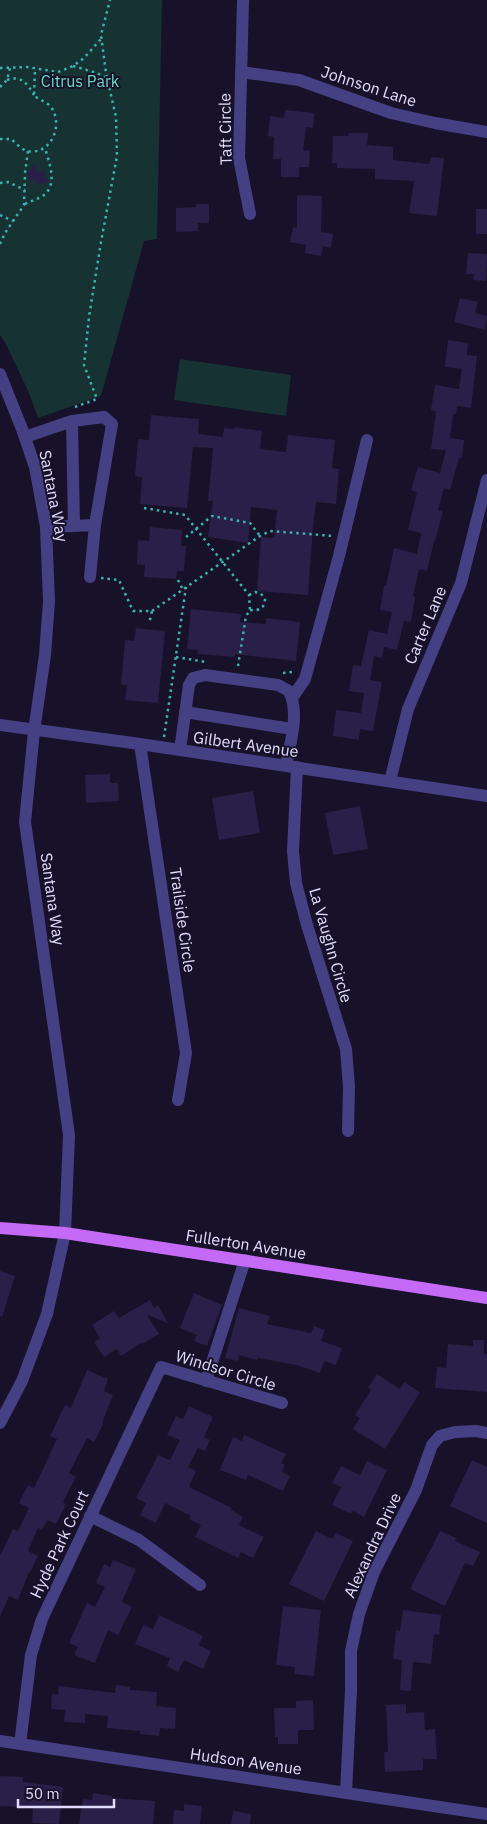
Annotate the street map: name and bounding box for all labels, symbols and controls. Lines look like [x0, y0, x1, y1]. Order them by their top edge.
street label: Johnson Lane [319, 61, 420, 111]
park label: Citrus Park [41, 71, 120, 91]
street label: Taft Circle [214, 93, 236, 165]
street label: Santana Way [35, 448, 73, 544]
street label: Carter Lane [400, 583, 450, 667]
street label: Gilbert Avenue [192, 727, 300, 761]
street label: Santana Way [37, 852, 69, 946]
street label: Trailside Circle [166, 866, 200, 974]
street label: La Vaughn Circle [305, 885, 357, 1005]
street label: Fullerton Avenue [184, 1225, 308, 1263]
street label: Windsor Circle [173, 1345, 279, 1395]
street label: Hyde Park Court [25, 1487, 93, 1601]
street label: Alexandra Drive [339, 1489, 405, 1601]
street label: Hudson Avenue [189, 1743, 303, 1779]
scale bar [18, 1776, 114, 1808]
text: 50 m [25, 1784, 60, 1803]

